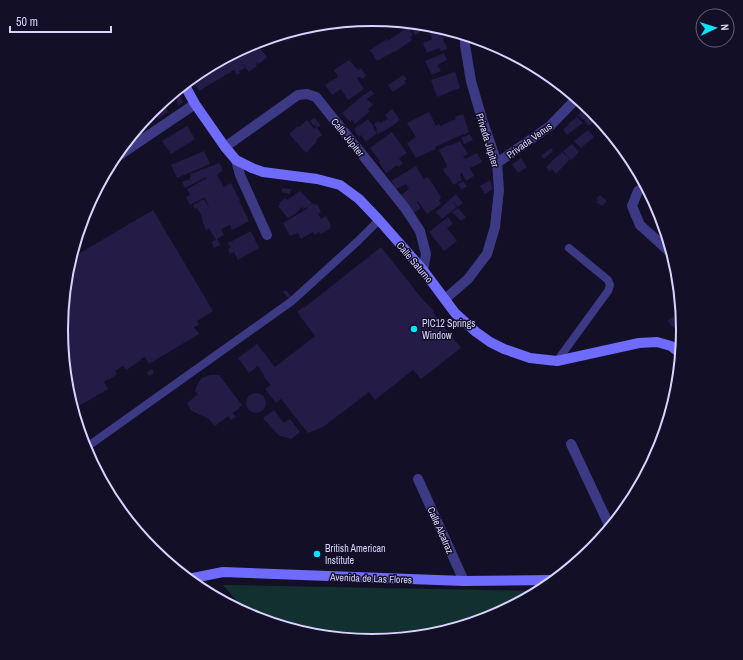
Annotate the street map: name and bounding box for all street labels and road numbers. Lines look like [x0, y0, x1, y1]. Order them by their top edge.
street label: Privada Júpiter [473, 112, 502, 169]
street label: Calle Júpiter [328, 115, 367, 160]
street label: Privada Venus [504, 119, 555, 161]
street label: Calle Saturno [394, 239, 436, 286]
street label: Calle Alcatraz [424, 505, 457, 556]
street label: Avenida de Las Flores [329, 571, 412, 586]

